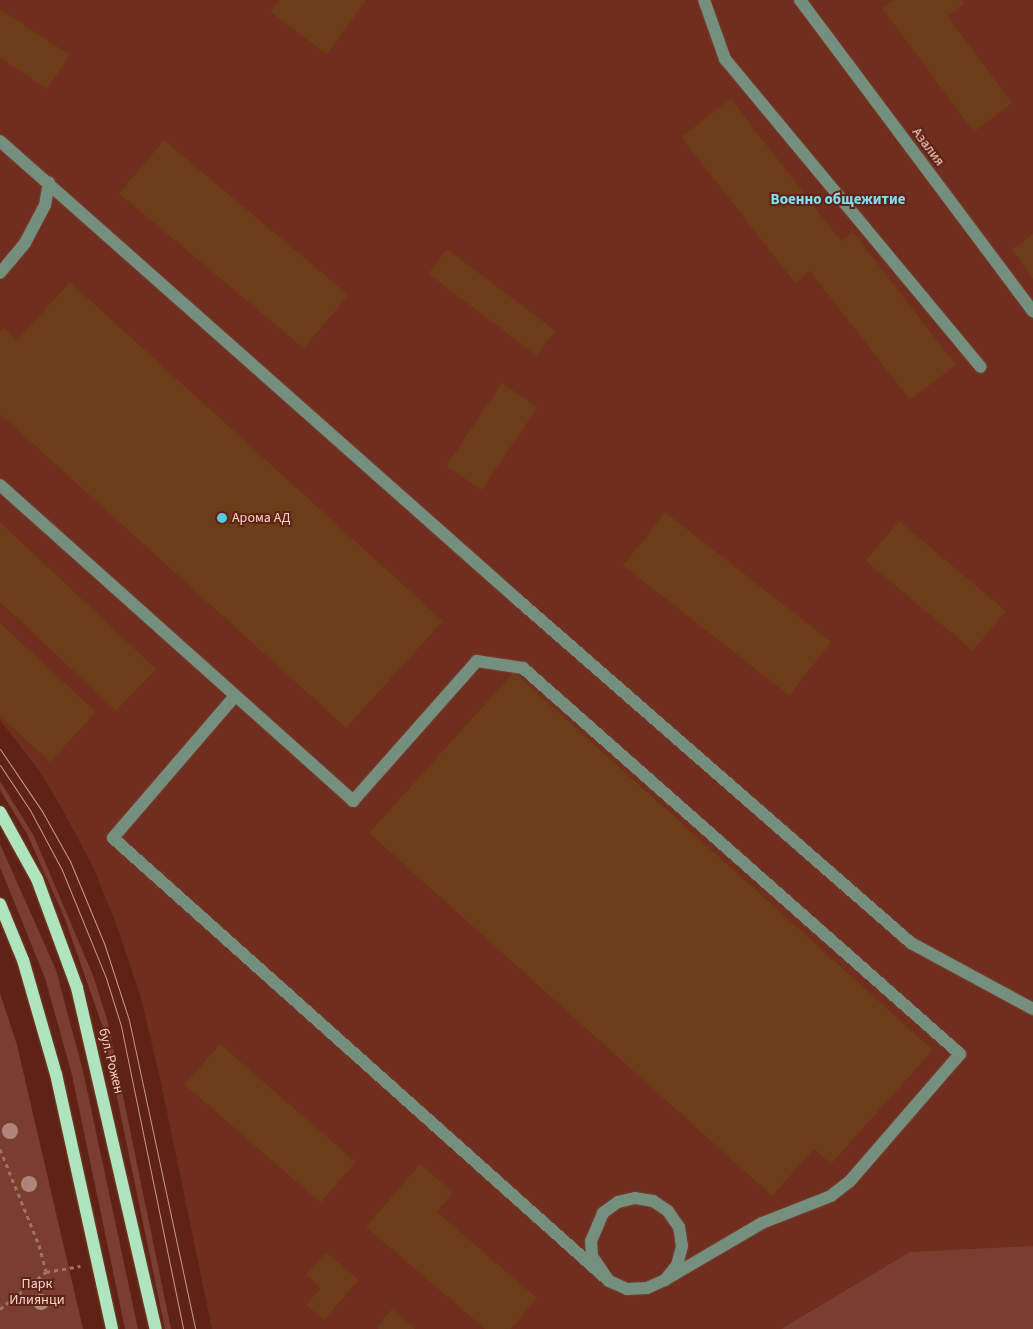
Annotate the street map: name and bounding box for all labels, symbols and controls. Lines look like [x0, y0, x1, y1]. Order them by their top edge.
street label: Азалия [908, 124, 948, 170]
district label: Военно общежитие [771, 191, 905, 209]
place label: Арома АД [232, 510, 290, 526]
marker: Арома АД [216, 512, 228, 524]
street label: бул. Рожен [95, 1026, 127, 1096]
park label: Парк Илиянци [9, 1276, 65, 1308]

